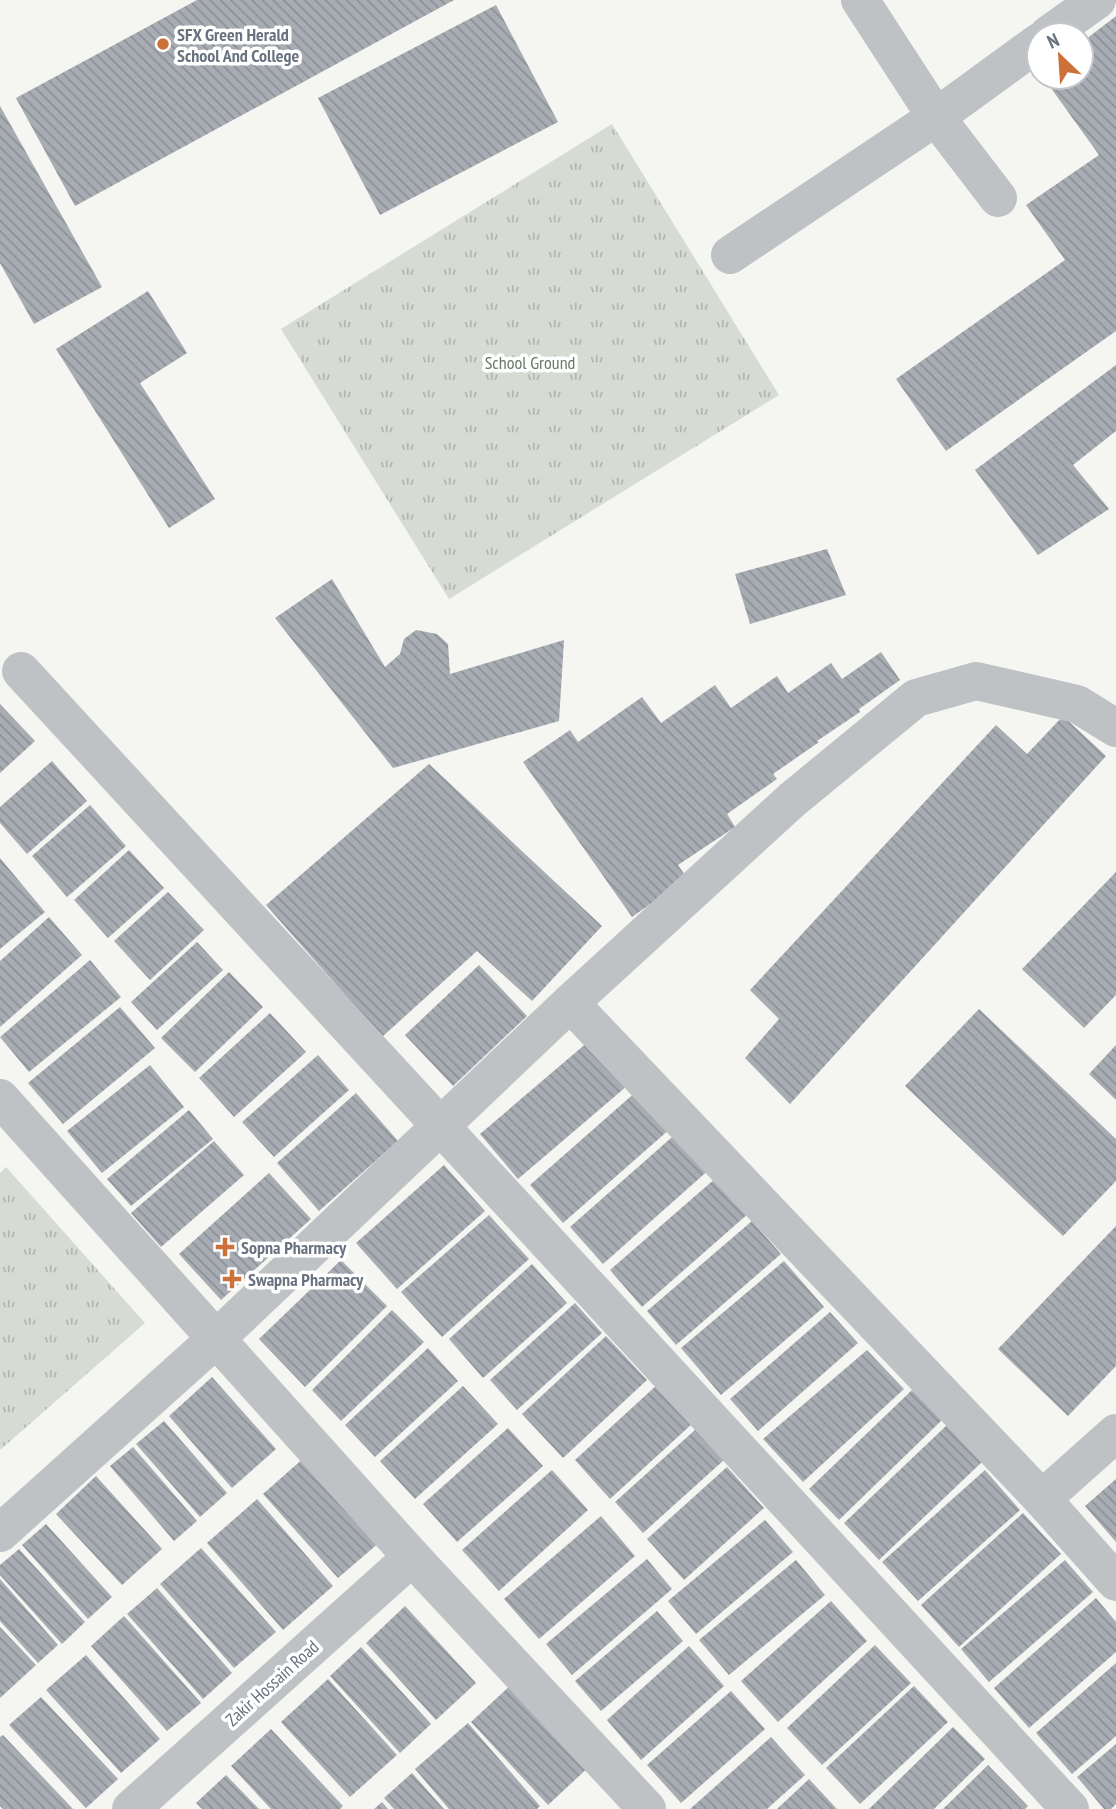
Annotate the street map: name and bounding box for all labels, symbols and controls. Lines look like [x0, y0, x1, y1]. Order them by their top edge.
north arrow [1025, 21, 1095, 91]
place label: SFX Green Herald School And College [177, 23, 299, 67]
text: N [1043, 28, 1063, 54]
marker: SFX Green Herald School And College [155, 36, 171, 52]
park label: School Ground [485, 351, 575, 374]
place label: Sopna Pharmacy [241, 1236, 347, 1259]
marker: Sopna Pharmacy [215, 1237, 235, 1257]
place label: Swapna Pharmacy [248, 1268, 364, 1291]
marker: Swapna Pharmacy [222, 1269, 242, 1289]
street label: Zakir Hossain Road [221, 1635, 323, 1731]

